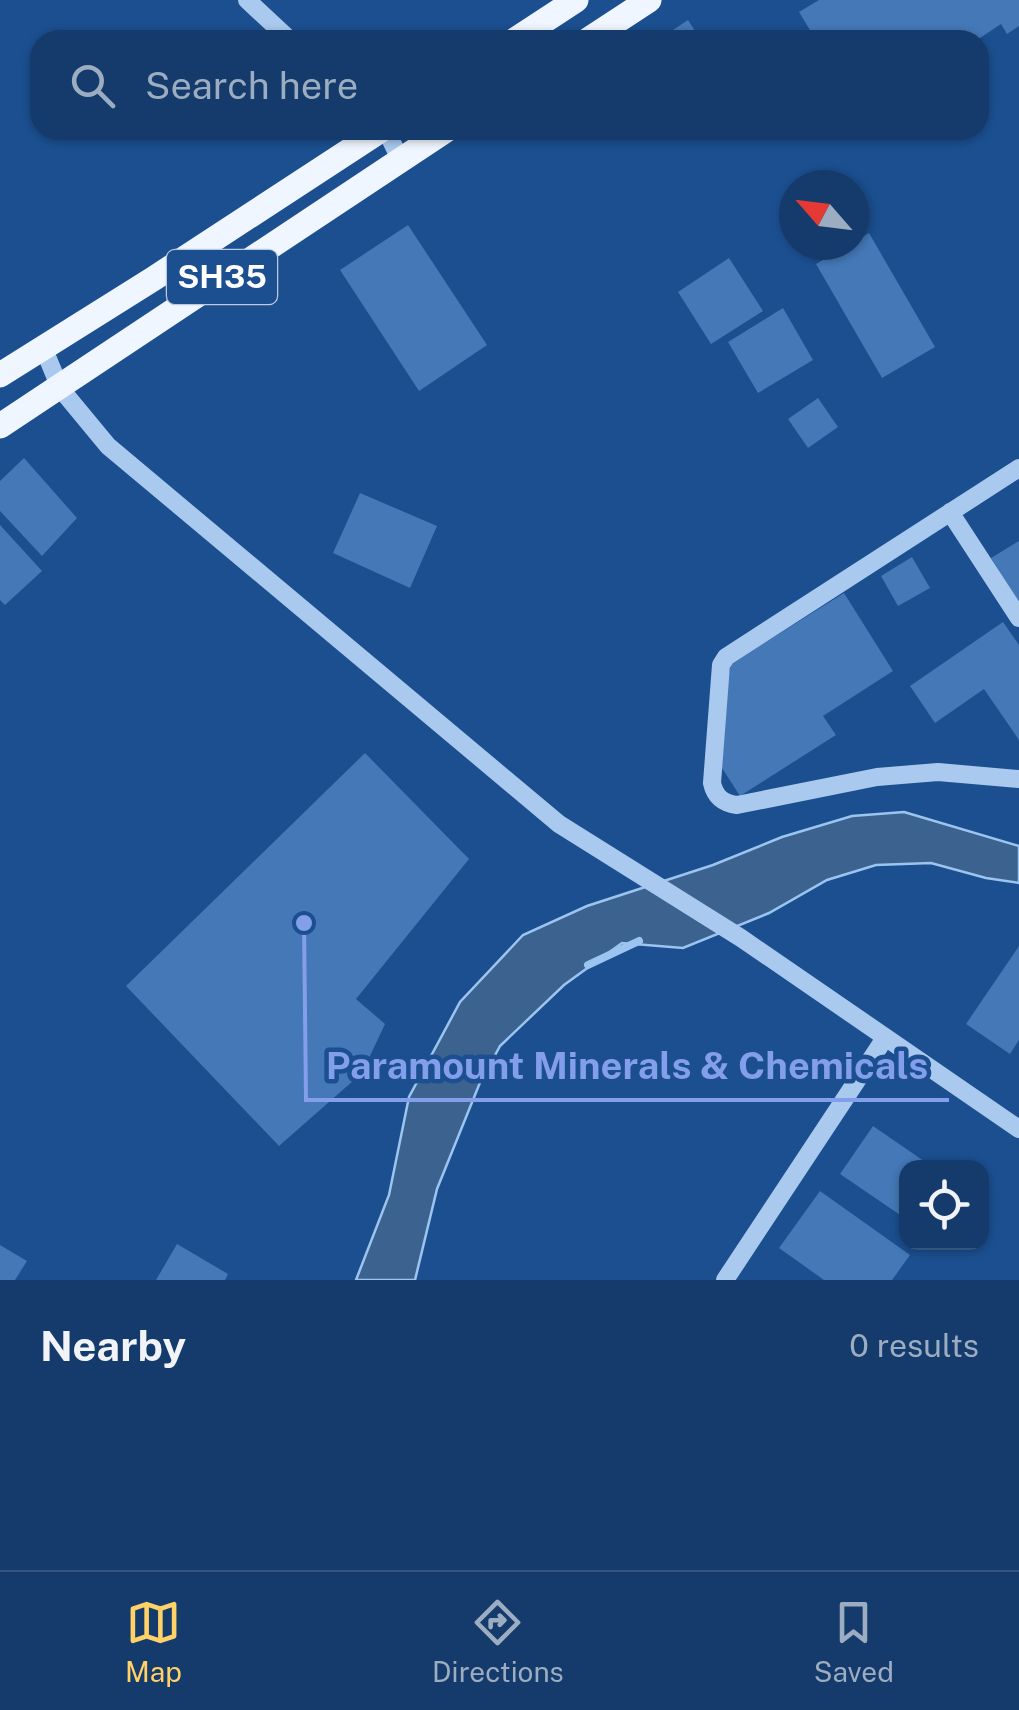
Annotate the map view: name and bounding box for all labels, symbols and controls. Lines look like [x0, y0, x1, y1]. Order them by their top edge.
search box [30, 30, 989, 140]
icon: search [65, 58, 120, 113]
text: Search here [145, 63, 358, 108]
north arrow [779, 170, 869, 260]
road number: SH35 [167, 250, 277, 304]
callout: Paramount Minerals & Chemicals [306, 1032, 949, 1100]
text: Paramount Minerals & Chemicals [326, 1043, 928, 1088]
map controls [899, 1160, 989, 1250]
button: locate [899, 1160, 989, 1250]
text: Nearby [40, 1321, 186, 1370]
text: 0 results [849, 1327, 979, 1364]
tab: Map [125, 1595, 182, 1688]
tab: Directions [432, 1595, 564, 1688]
tab: Saved [814, 1595, 894, 1688]

